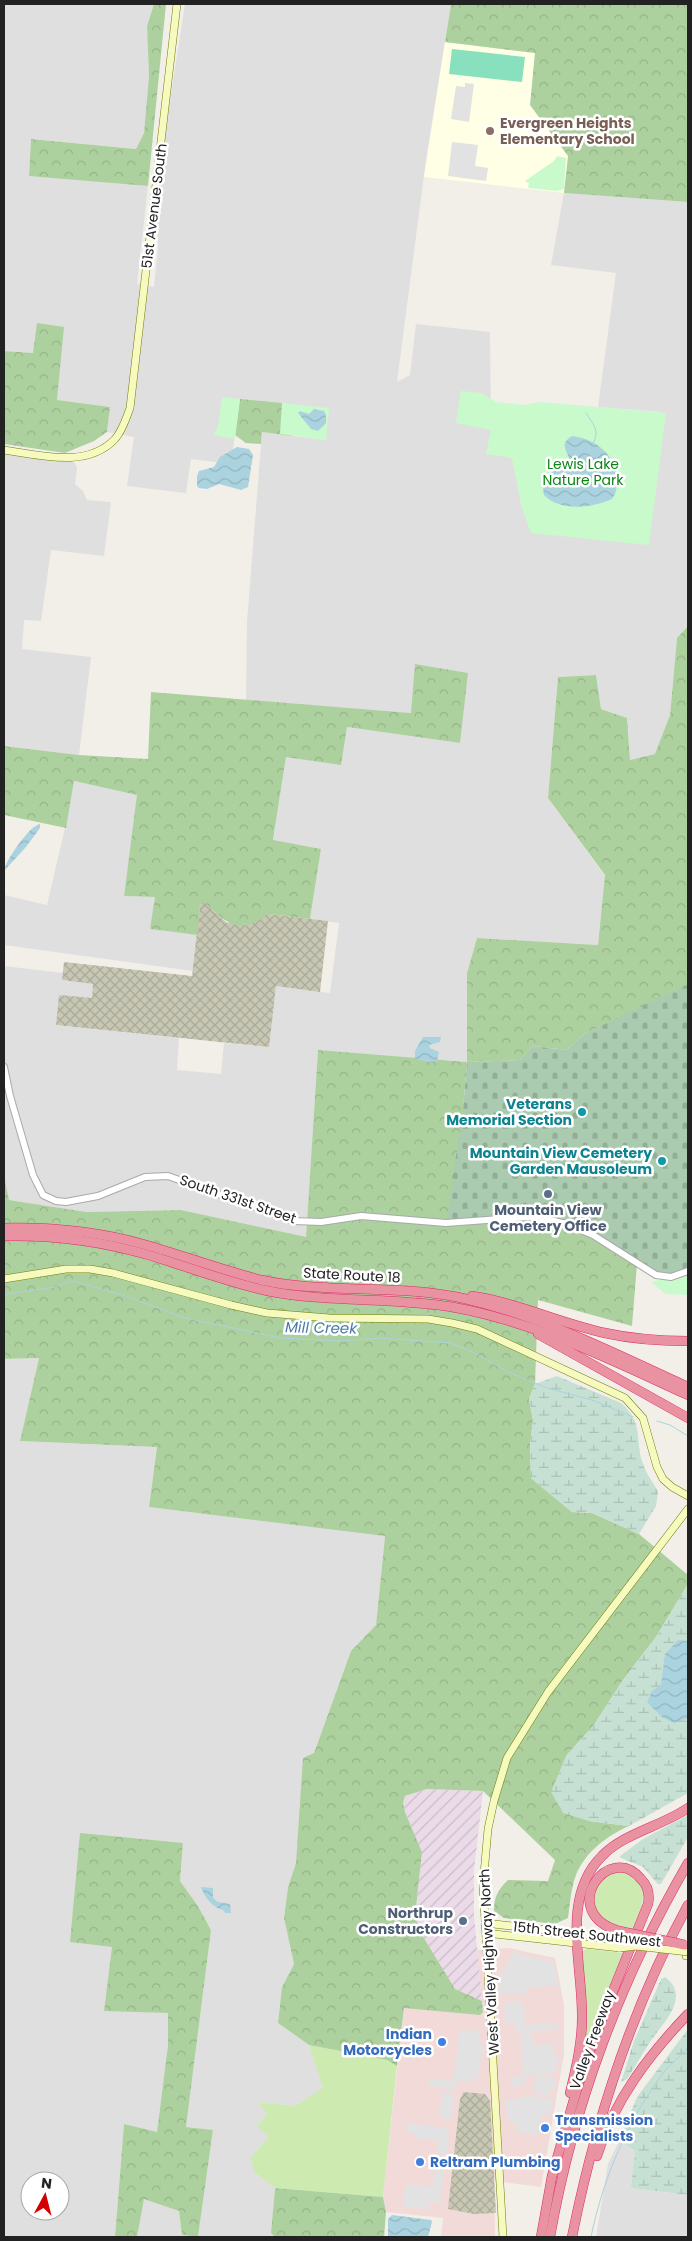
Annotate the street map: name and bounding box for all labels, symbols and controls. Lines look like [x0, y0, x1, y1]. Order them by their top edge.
place label: Evergreen Heights Elementary School [500, 113, 635, 149]
marker: Evergreen Heights Elementary School [484, 125, 496, 137]
street label: 51st Avenue South [136, 142, 172, 270]
park label: Lewis Lake Nature Park [542, 454, 624, 490]
place label: Veterans Memorial Section [446, 1094, 572, 1130]
marker: Veterans Memorial Section [576, 1106, 588, 1118]
place label: Mountain View Cemetery Garden Mausoleum [470, 1143, 652, 1179]
marker: Mountain View Cemetery Garden Mausoleum [656, 1155, 668, 1167]
street label: South 331st Street [177, 1170, 299, 1228]
marker: Mountain View Cemetery Office [542, 1188, 554, 1200]
place label: Mountain View Cemetery Office [489, 1200, 607, 1236]
street label: State Route 18 [303, 1262, 401, 1288]
water label: Mill Creek [285, 1316, 358, 1339]
street label: West Valley Highway North [474, 1868, 504, 2056]
place label: Northrup Constructors [358, 1903, 453, 1939]
marker: Northrup Constructors [457, 1915, 469, 1927]
street label: 15th Street Southwest [512, 1916, 662, 1952]
street label: Valley Freeway [565, 1987, 619, 2093]
place label: Indian Motorcycles [343, 2024, 432, 2060]
marker: Indian Motorcycles [436, 2036, 448, 2048]
place label: Transmission Specialists [555, 2110, 653, 2146]
marker: Transmission Specialists [539, 2122, 551, 2134]
place label: Reltram Plumbing [430, 2152, 561, 2172]
marker: Reltram Plumbing [414, 2156, 426, 2168]
north arrow [20, 2171, 70, 2221]
text: N [40, 2173, 53, 2194]

